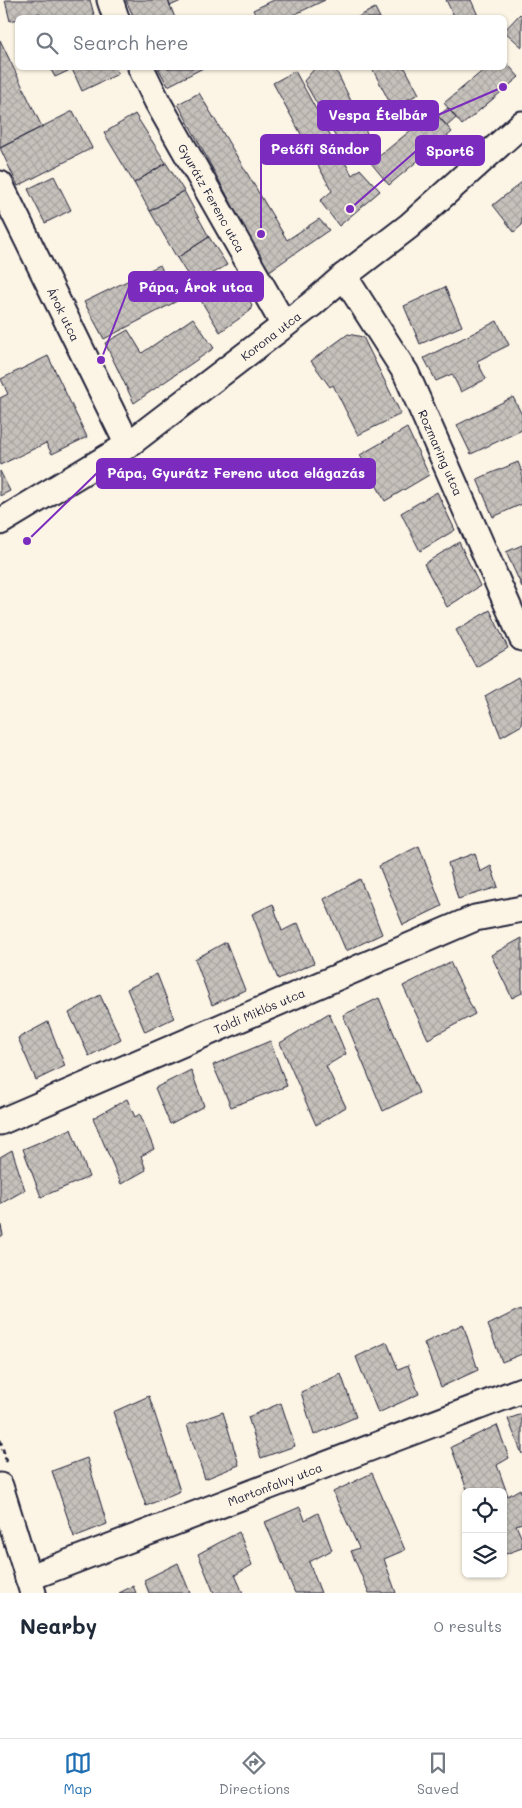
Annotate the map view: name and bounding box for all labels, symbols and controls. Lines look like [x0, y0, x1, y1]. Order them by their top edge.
search box [15, 15, 507, 70]
icon: search [33, 29, 61, 57]
text: Search here [73, 30, 189, 55]
callout: Vespa Ételbár [318, 101, 438, 130]
text: Vespa Ételbár [328, 105, 428, 124]
callout: Petőfi Sándor [261, 135, 380, 164]
callout: Sport6 [416, 136, 484, 165]
text: Petőfi Sándor [271, 139, 369, 158]
street label: Gyurátz Ferenc utca [175, 141, 249, 255]
text: Sport6 [426, 141, 474, 160]
callout: Pápa, Árok utca [129, 272, 263, 301]
text: Pápa, Árok utca [139, 277, 254, 296]
street label: Árok utca [44, 285, 84, 344]
street label: Korona utca [237, 308, 304, 364]
street label: Rozmaring utca [415, 407, 467, 498]
callout: Pápa, Gyurátz Ferenc utca elágazás [97, 459, 375, 488]
text: Pápa, Gyurátz Ferenc utca elágazás [107, 463, 365, 482]
street label: Toldi Miklós utca [211, 984, 307, 1037]
street label: Martonfalvy utca [225, 1459, 324, 1509]
map controls [462, 1488, 507, 1578]
button: locate [462, 1488, 507, 1533]
button: layers [462, 1533, 507, 1578]
text: Nearby [20, 1612, 97, 1639]
text: 0 results [434, 1615, 502, 1636]
tab: Map [63, 1749, 92, 1798]
tab: Directions [219, 1749, 290, 1798]
tab: Saved [417, 1749, 459, 1798]

